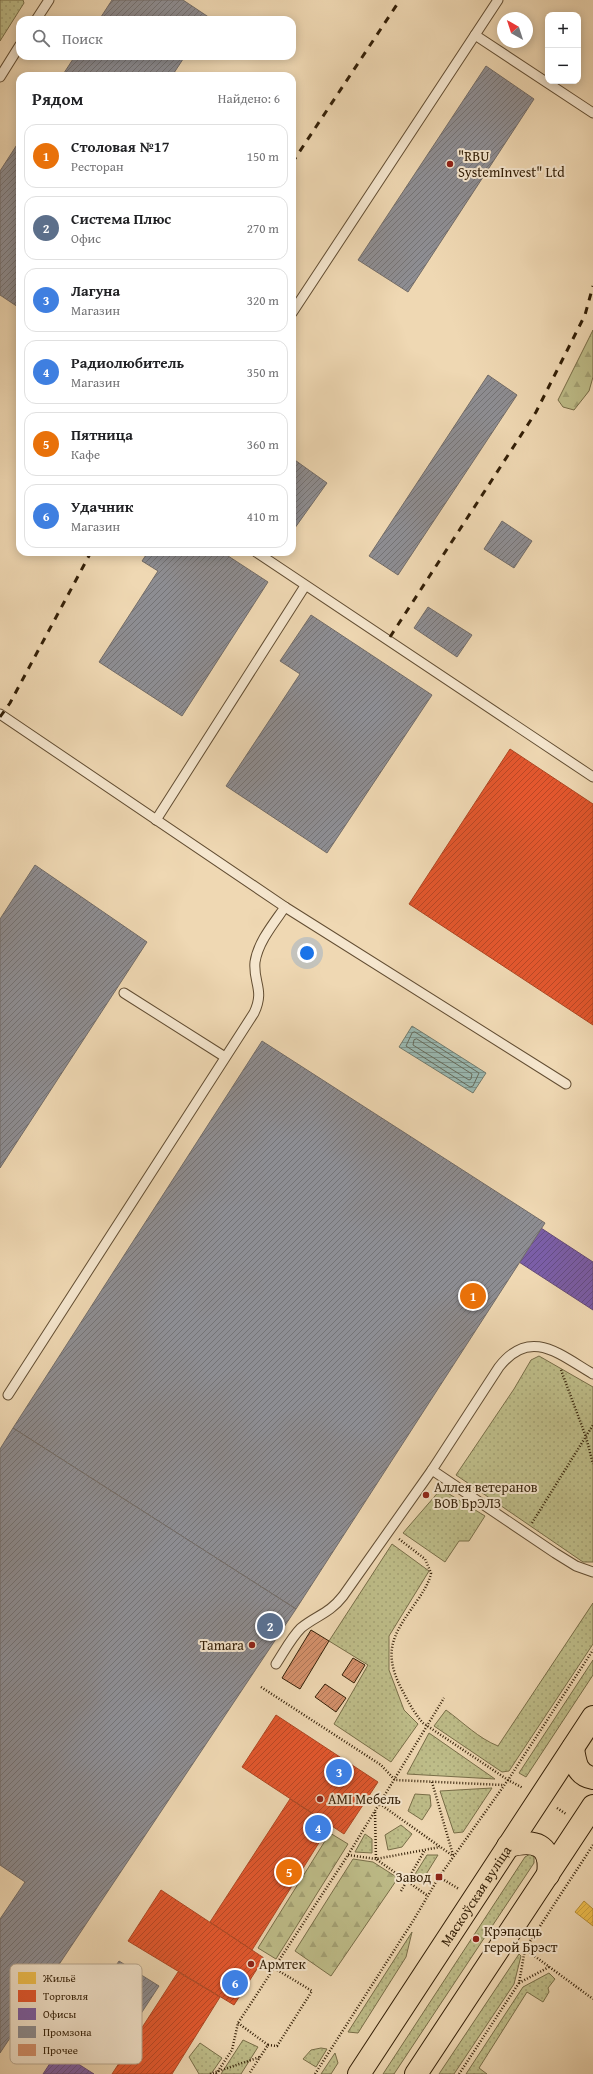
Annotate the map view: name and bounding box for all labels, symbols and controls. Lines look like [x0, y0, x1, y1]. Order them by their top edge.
north arrow [497, 12, 533, 48]
map controls [545, 12, 581, 84]
button: + [545, 12, 581, 48]
search box [16, 16, 296, 60]
icon: search [30, 27, 52, 49]
text: Поиск [62, 28, 103, 49]
button: − [545, 48, 581, 84]
text: Рядом [32, 86, 83, 111]
text: Найдено: 6 [218, 89, 280, 108]
text: Столовая №17 [71, 136, 169, 157]
place label: "RBU SystemInvest" Ltd [458, 146, 565, 182]
text: 1 [43, 147, 49, 166]
text: 150 m [247, 147, 279, 166]
text: Ресторан [71, 157, 124, 176]
marker: "RBU SystemInvest" Ltd [445, 159, 455, 169]
text: Система Плюс [71, 208, 171, 229]
text: 2 [43, 219, 49, 238]
text: 270 m [247, 219, 279, 238]
text: Офис [71, 229, 101, 248]
text: Лагуна [71, 280, 120, 301]
text: 3 [43, 291, 49, 310]
text: 320 m [247, 291, 279, 310]
text: Магазин [71, 301, 120, 320]
text: Радиолюбитель [71, 352, 184, 373]
text: 4 [43, 363, 49, 382]
text: 350 m [247, 363, 279, 382]
text: Магазин [71, 373, 120, 392]
text: Пятница [71, 424, 133, 445]
text: 5 [43, 435, 49, 454]
text: 360 m [247, 435, 279, 454]
text: Кафе [71, 445, 100, 464]
text: Удачник [71, 496, 133, 517]
text: 6 [43, 507, 49, 526]
text: 410 m [247, 507, 279, 526]
text: Магазин [71, 517, 120, 536]
your location [297, 943, 317, 963]
pin: 1 [460, 1281, 486, 1311]
place label: Аллея ветеранов ВОВ БрЭЛЗ [434, 1477, 538, 1513]
marker: Аллея ветеранов ВОВ БрЭЛЗ [421, 1490, 431, 1500]
pin: 2 [257, 1611, 283, 1641]
place label: Tamara [200, 1635, 244, 1655]
marker: Tamara [247, 1640, 257, 1650]
pin: 3 [326, 1757, 352, 1787]
place label: AMI Мебель [328, 1789, 401, 1809]
marker: AMI Мебель [315, 1794, 325, 1804]
pin: 4 [305, 1813, 331, 1843]
street label: Маскоўская вуліца [436, 1842, 516, 1950]
pin: 5 [276, 1857, 302, 1887]
place label: Завод [396, 1867, 431, 1887]
marker: Завод [434, 1872, 444, 1882]
place label: Крэпасць герой Брэст [484, 1921, 558, 1957]
marker: Крэпасць герой Брэст [471, 1934, 481, 1944]
place label: Армтек [259, 1954, 306, 1974]
marker: Армтек [246, 1959, 256, 1969]
legend [10, 1964, 142, 2064]
pin: 6 [222, 1968, 248, 1998]
text: Жильё [42, 1970, 76, 1986]
text: Торговля [43, 1988, 88, 2004]
text: Офисы [43, 2006, 76, 2022]
text: Промзона [43, 2024, 92, 2040]
text: Прочее [43, 2042, 78, 2058]

